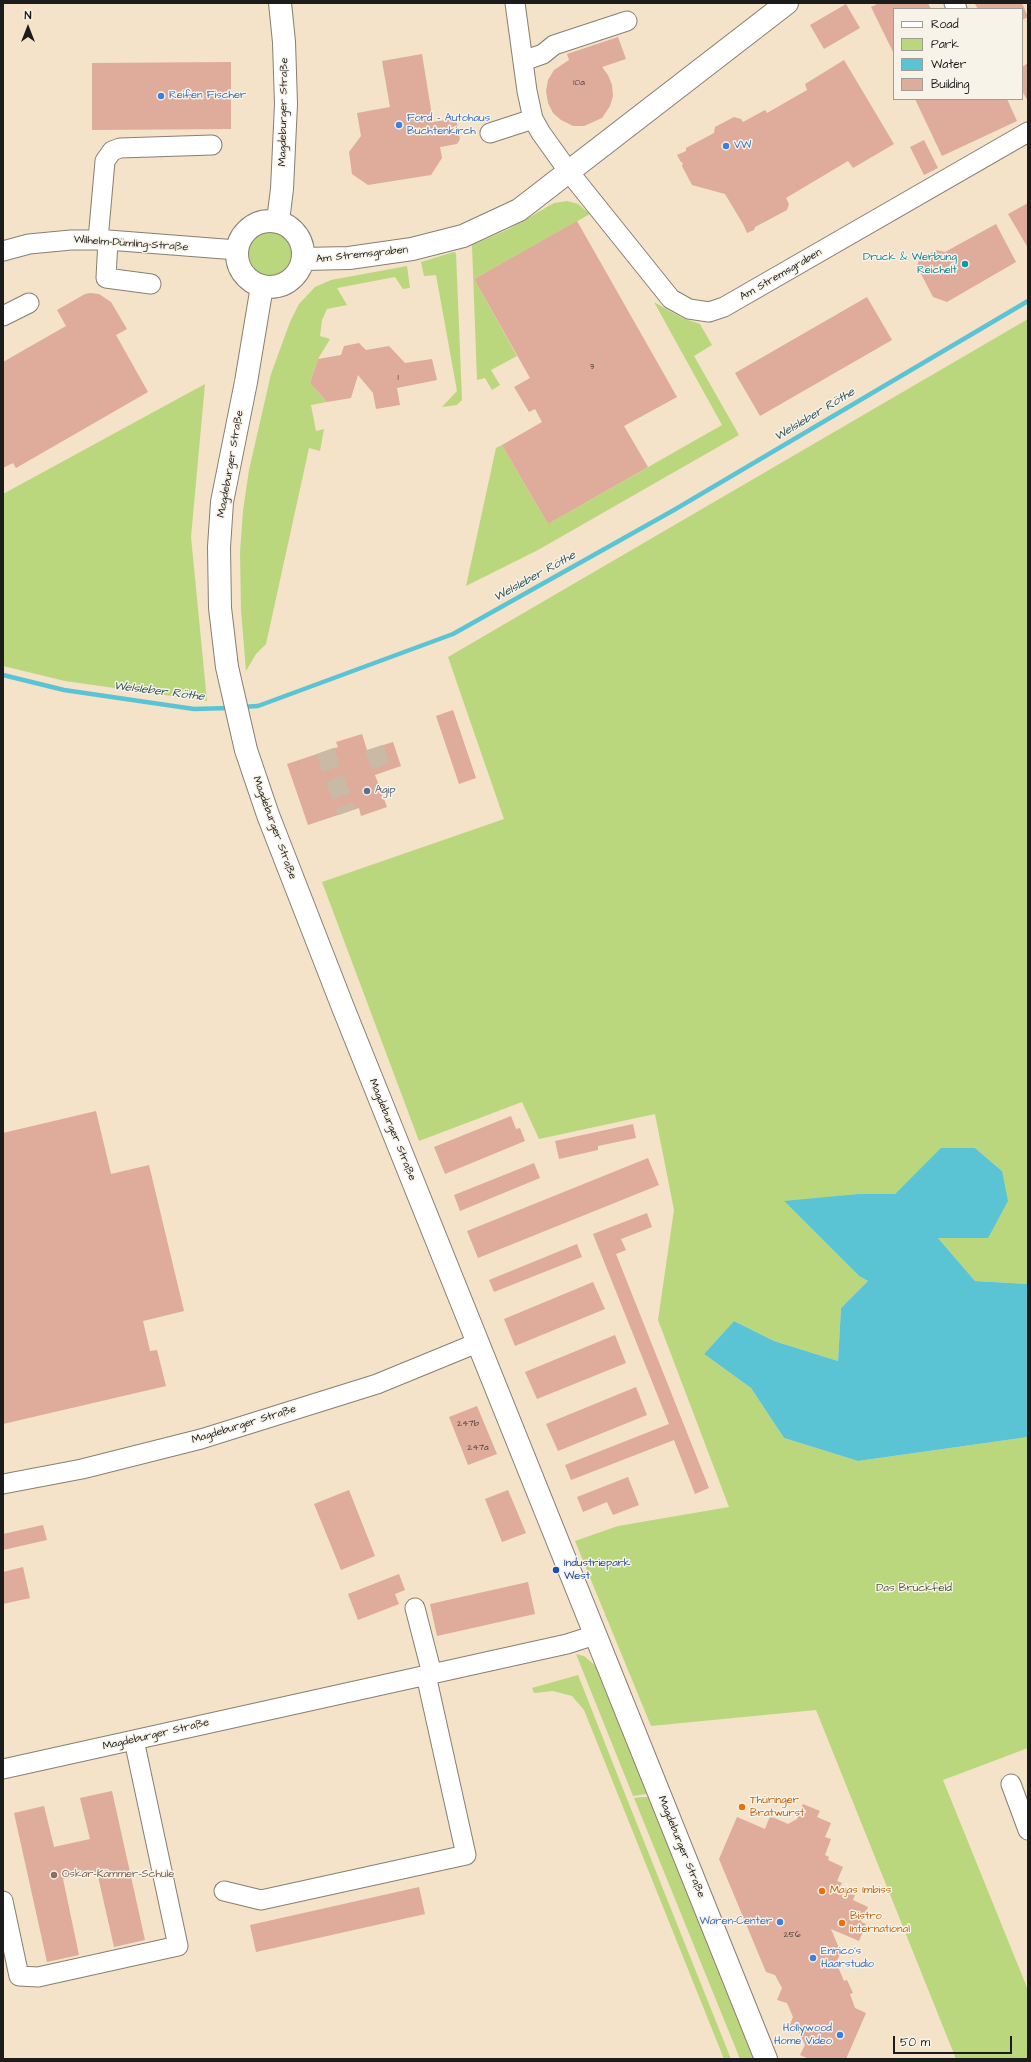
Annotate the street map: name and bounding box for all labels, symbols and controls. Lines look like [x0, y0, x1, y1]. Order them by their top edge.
north arrow [8, 8, 48, 48]
text: N [25, 8, 31, 23]
legend [893, 8, 1023, 100]
text: Road [931, 16, 959, 33]
text: Park [931, 36, 959, 53]
text: Water [931, 56, 966, 73]
street label: Magdeburger Straße [276, 57, 292, 167]
text: Building [931, 76, 969, 93]
house number: 10a [573, 78, 585, 88]
place label: Reifen Fischer [169, 89, 246, 103]
marker: Reifen Fischer [156, 91, 166, 101]
place label: Ford - Autohaus Buchtenkirch [407, 112, 490, 138]
marker: Ford - Autohaus Buchtenkirch [394, 120, 404, 130]
place label: VW [734, 139, 751, 153]
marker: VW [721, 141, 731, 151]
street label: Wilhelm-Dümling-Straße [73, 233, 189, 255]
street label: Am Stremsgraben [315, 244, 409, 266]
street label: Am Stremsgraben [738, 246, 824, 304]
place label: Druck & Werbung Reichelt [863, 251, 957, 277]
marker: Druck & Werbung Reichelt [960, 259, 970, 269]
house number: 3 [590, 362, 594, 372]
house number: 1 [397, 373, 399, 383]
water label: Welsleber Röthe [772, 385, 858, 445]
street label: Magdeburger Straße [215, 409, 247, 519]
water label: Welsleber Röthe [492, 549, 578, 605]
water label: Welsleber Röthe [113, 679, 205, 705]
street label: Magdeburger Straße [249, 775, 299, 881]
place label: Agip [375, 784, 396, 798]
marker: Agip [362, 786, 372, 796]
street label: Magdeburger Straße [365, 1077, 419, 1183]
street label: Magdeburger Straße [190, 1403, 298, 1447]
house number: 247b [457, 1419, 479, 1429]
house number: 247a [467, 1443, 489, 1453]
place label: Industriepark West [564, 1557, 631, 1583]
marker: Industriepark West [551, 1565, 561, 1575]
park label: Das Brückfeld [876, 1582, 952, 1596]
street label: Magdeburger Straße [101, 1716, 211, 1754]
street label: Magdeburger Straße [654, 1794, 708, 1900]
place label: Thüringer Bratwurst [750, 1794, 804, 1820]
marker: Thüringer Bratwurst [737, 1802, 747, 1812]
place label: Oskar-Kämmer-Schule [62, 1868, 174, 1882]
marker: Oskar-Kämmer-Schule [49, 1870, 59, 1880]
place label: Majas Imbiss [830, 1884, 891, 1898]
marker: Majas Imbiss [817, 1886, 827, 1896]
place label: Bistro International [850, 1910, 910, 1936]
place label: Waren-Center [699, 1915, 772, 1929]
marker: Waren-Center [775, 1917, 785, 1927]
marker: Bistro International [837, 1918, 847, 1928]
house number: 256 [783, 1930, 801, 1940]
place label: Enrico's Haarstudio [821, 1945, 874, 1971]
marker: Enrico's Haarstudio [808, 1953, 818, 1963]
place label: Hollywood Home Video [774, 2022, 832, 2048]
scale bar [895, 2028, 1014, 2054]
marker: Hollywood Home Video [835, 2030, 845, 2040]
text: 50 m [900, 2034, 930, 2051]

